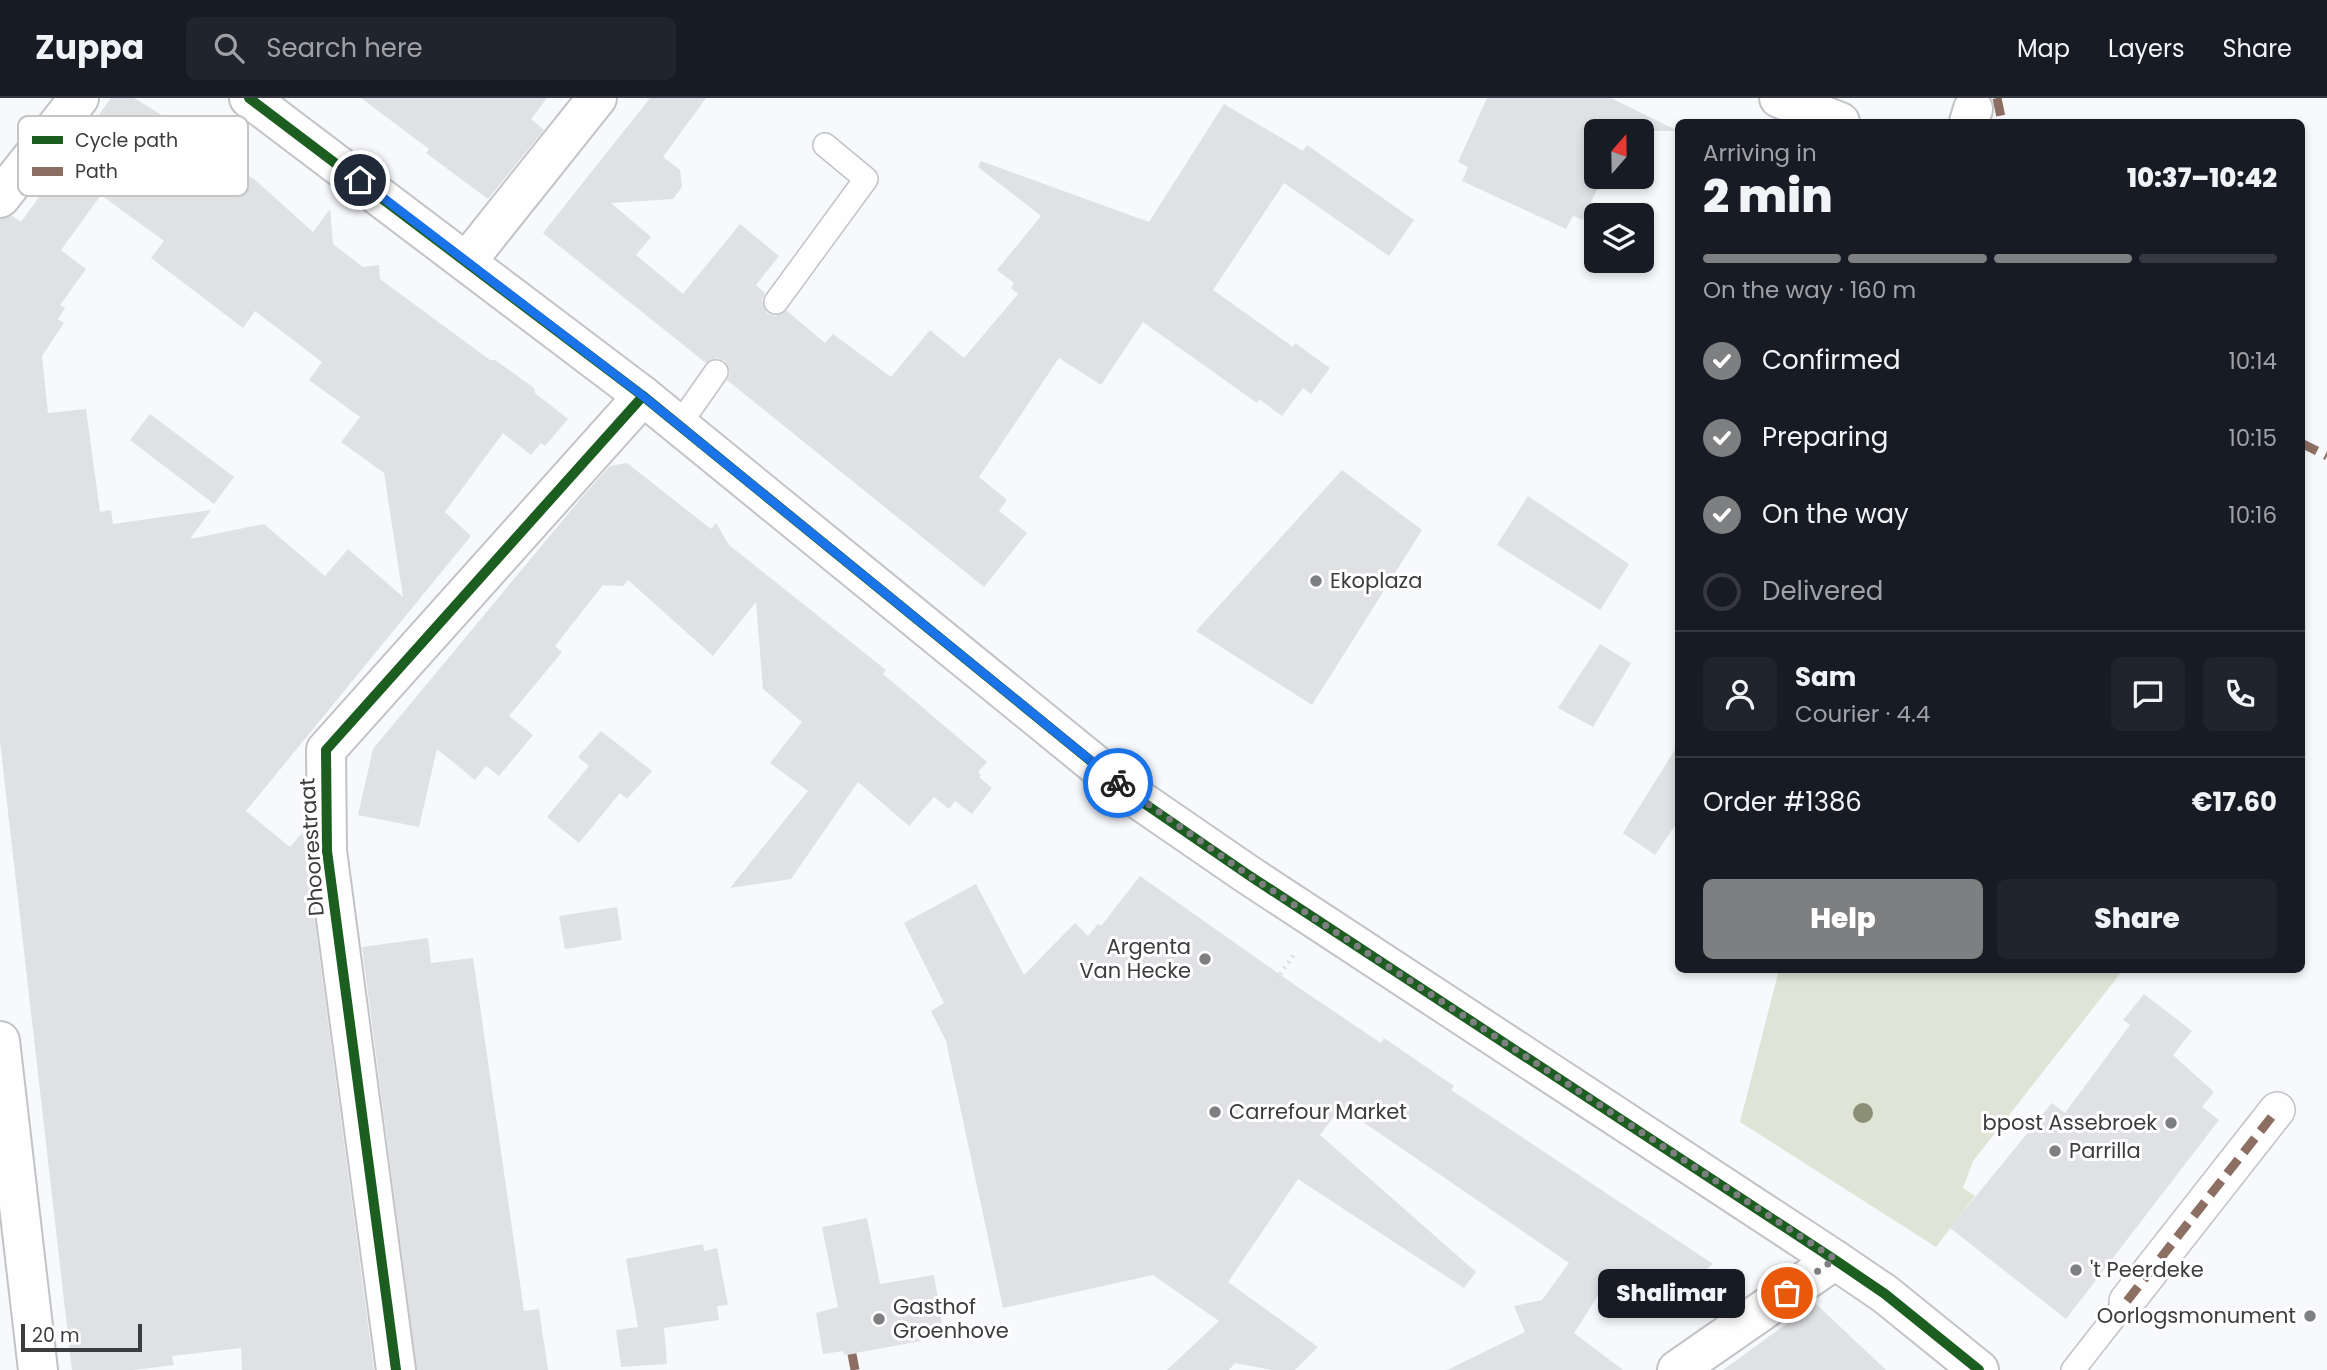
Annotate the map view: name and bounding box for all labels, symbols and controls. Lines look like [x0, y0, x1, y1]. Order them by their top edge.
search box [186, 17, 676, 80]
text: Zuppa [35, 24, 144, 71]
icon: search [210, 29, 248, 67]
text: Search here [266, 30, 423, 66]
text: Map [2017, 32, 2070, 65]
text: Layers [2108, 32, 2184, 65]
text: Share [2222, 32, 2292, 65]
legend [18, 116, 248, 196]
north arrow [1584, 119, 1654, 189]
map controls [1584, 119, 1654, 273]
text: Cycle path [75, 127, 178, 154]
text: Arriving in [1703, 137, 1817, 169]
pin [330, 150, 390, 210]
text: Path [75, 158, 118, 185]
text: 10:37–10:42 [2127, 160, 2277, 196]
icon: home [341, 161, 379, 199]
text: 2 min [1703, 164, 1833, 228]
button: layers [1584, 203, 1654, 273]
text: On the way · 160 m [1703, 274, 1916, 306]
icon: check [1703, 342, 1741, 380]
text: Confirmed [1762, 342, 1900, 378]
text: 10:14 [2228, 345, 2277, 377]
icon: check [1703, 419, 1741, 457]
text: Preparing [1762, 419, 1888, 455]
text: 10:15 [2228, 422, 2277, 454]
icon: check [1703, 496, 1741, 534]
text: On the way [1762, 496, 1909, 532]
text: 10:16 [2228, 499, 2277, 531]
place label: Ekoplaza [1330, 566, 1422, 595]
marker: Ekoplaza [1308, 573, 1324, 589]
text: Delivered [1762, 573, 1883, 609]
button: person [1703, 657, 1777, 731]
button: chat [2111, 657, 2185, 731]
button: phone [2203, 657, 2277, 731]
text: Sam [1795, 659, 1856, 695]
text: Courier · 4.4 [1795, 698, 1930, 730]
courier [1083, 748, 1153, 818]
icon: bike [1099, 764, 1137, 802]
street label: Dhoorestraat [292, 777, 331, 917]
text: Order #1386 [1703, 784, 1862, 820]
text: €17.60 [2192, 784, 2277, 820]
button: Help [1703, 879, 1983, 959]
button: Share [1997, 879, 2277, 959]
place label: Argenta Van Hecke [1079, 932, 1191, 985]
marker: Argenta Van Hecke [1197, 951, 1213, 967]
place label: Carrefour Market [1229, 1097, 1407, 1126]
marker: Carrefour Market [1207, 1104, 1223, 1120]
place label: bpost Assebroek [1983, 1108, 2157, 1137]
marker: bpost Assebroek [2163, 1115, 2179, 1131]
place label: Parrilla [2069, 1136, 2141, 1165]
marker: Parrilla [2047, 1143, 2063, 1159]
place label: 't Peerdeke [2090, 1255, 2204, 1284]
marker: 't Peerdeke [2068, 1262, 2084, 1278]
pin [1757, 1263, 1817, 1323]
callout: Shalimar [1598, 1268, 1745, 1318]
icon: bag [1768, 1274, 1806, 1312]
text: Shalimar [1616, 1277, 1727, 1309]
place label: Gasthof Groenhove [893, 1292, 1009, 1345]
place label: Oorlogsmonument [2097, 1301, 2296, 1330]
marker: Oorlogsmonument [2302, 1308, 2318, 1324]
marker: Gasthof Groenhove [871, 1311, 887, 1327]
scale bar [21, 1321, 142, 1353]
text: 20 m [32, 1322, 80, 1349]

